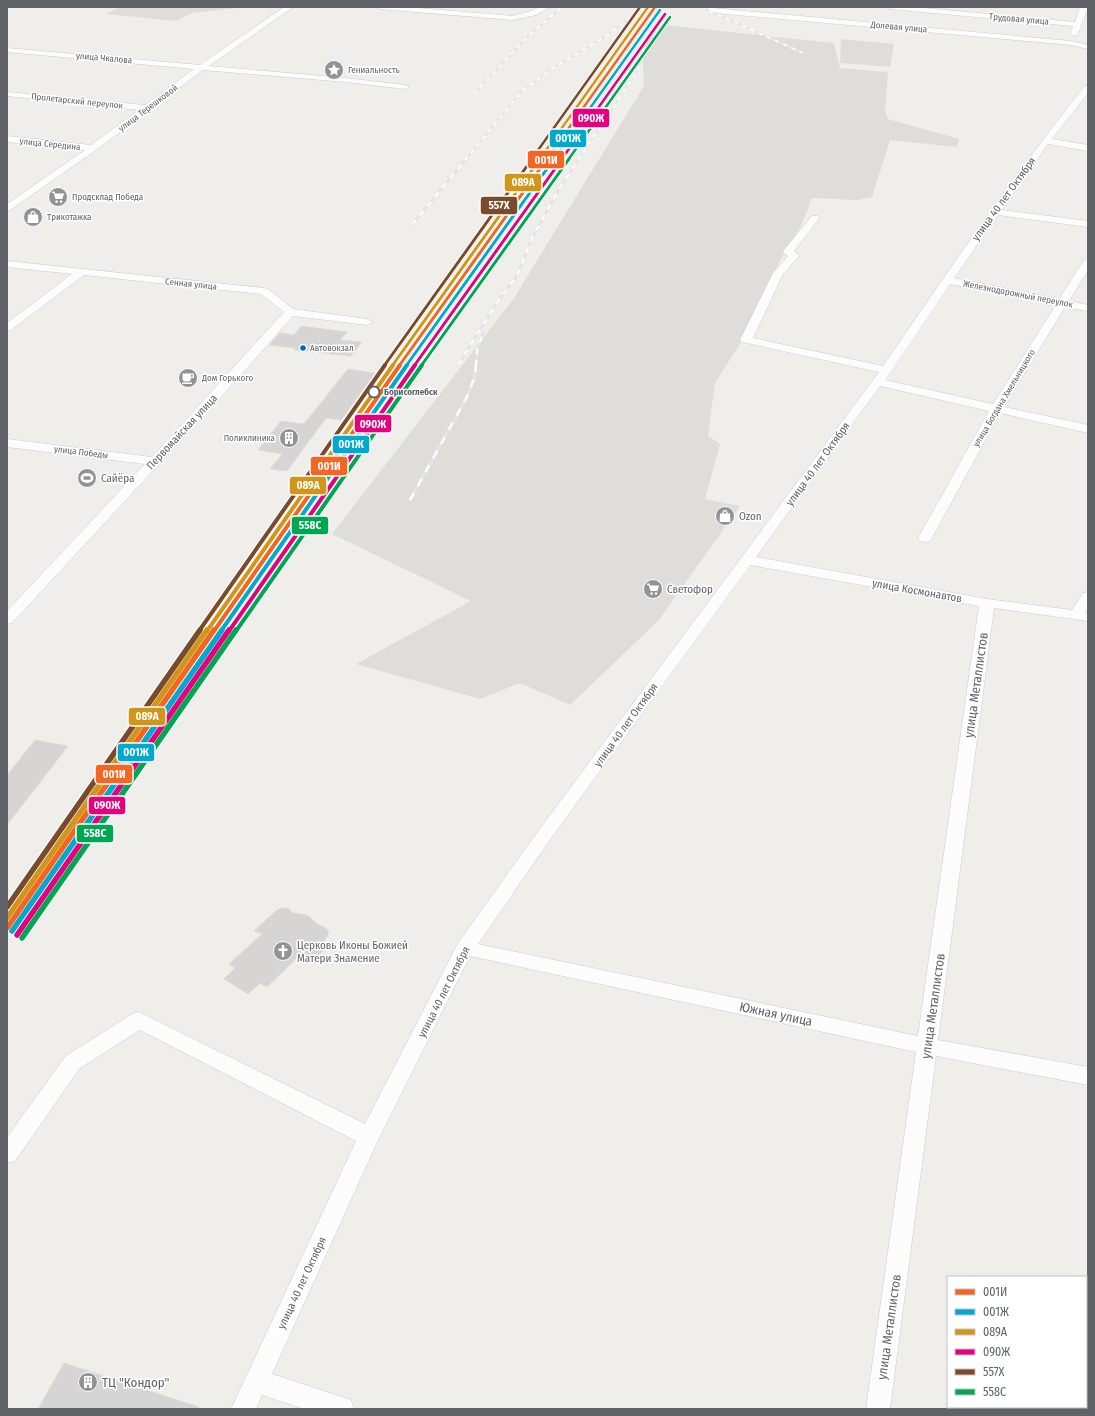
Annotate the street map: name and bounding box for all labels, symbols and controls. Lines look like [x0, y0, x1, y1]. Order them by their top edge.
street label: Трудовая улица [989, 11, 1050, 27]
street label: Долевая улица [869, 19, 928, 35]
street label: улица Чкалова [76, 51, 133, 65]
place icon: Гениальность [323, 59, 345, 81]
place label: Гениальность [348, 65, 400, 75]
street label: улица Терешковой [116, 82, 180, 133]
street label: Пролетарский переулок [31, 91, 124, 111]
line badge: 090Ж [572, 108, 610, 128]
text: 090Ж [578, 112, 605, 125]
line badge: 001Ж [549, 129, 587, 148]
text: 001Ж [555, 132, 582, 145]
street label: улица Середина [19, 136, 82, 152]
line badge: 001И [527, 150, 565, 169]
text: 001И [534, 154, 558, 167]
street label: улица 40 лет Октября [969, 155, 1039, 243]
line badge: 089А [504, 173, 542, 192]
text: 089А [511, 176, 536, 189]
supermarket icon: Продсклад Победа [47, 186, 69, 208]
place label: Продсклад Победа [72, 192, 144, 202]
line badge: 557Х [480, 196, 518, 215]
text: 557Х [488, 199, 510, 212]
shop icon: Трикотажка [22, 206, 44, 228]
place label: Трикотажка [47, 212, 92, 222]
street label: Сенная улица [165, 276, 218, 292]
street label: Железнодорожный переулок [962, 278, 1074, 310]
marker: Автовокзал [298, 343, 308, 353]
place label: Автовокзал [310, 343, 354, 353]
street label: улица Богдана Хмельницкого [971, 347, 1037, 448]
cafe icon: Дом Горького [177, 367, 199, 389]
place label: Дом Горького [201, 373, 253, 383]
marker: Борисоглебск [367, 385, 381, 399]
place label: Борисоглебск [384, 387, 438, 397]
street label: Первомайская улица [144, 392, 220, 472]
line badge: 090Ж [354, 414, 392, 433]
text: 090Ж [360, 418, 387, 431]
street label: улица 40 лет Октября [783, 420, 853, 508]
building icon: Поликлиника [278, 427, 300, 449]
place label: Поликлиника [224, 433, 276, 443]
line badge: 001Ж [332, 435, 370, 454]
text: 001Ж [338, 438, 365, 451]
street label: улица Победы [53, 444, 109, 460]
line badge: 001И [310, 456, 348, 476]
text: 001И [317, 460, 341, 473]
sports icon: Сайёра [76, 467, 98, 489]
place label: Сайёра [101, 472, 134, 485]
line badge: 089А [289, 476, 327, 495]
text: 089А [296, 479, 321, 492]
shop icon: Ozon [714, 505, 736, 527]
place label: Ozon [739, 510, 762, 523]
line badge: 558С [291, 516, 329, 535]
text: 558С [299, 519, 321, 532]
street label: улица Космонавтов [871, 577, 963, 605]
supermarket icon: Светофор [642, 578, 664, 600]
place label: Светофор [667, 583, 713, 596]
street label: улица Металлистов [961, 631, 991, 739]
street label: улица 40 лет Октября [591, 681, 661, 769]
line badge: 089А [128, 707, 166, 726]
text: 089А [135, 710, 160, 723]
line badge: 001Ж [117, 743, 155, 762]
text: 001Ж [123, 746, 150, 759]
line badge: 001И [95, 764, 133, 784]
text: 001И [102, 768, 126, 781]
line badge: 090Ж [88, 796, 126, 815]
text: 090Ж [94, 799, 121, 812]
line badge: 558С [76, 824, 114, 843]
text: 558С [84, 827, 106, 840]
place label: Церковь Иконы Божией Матери Знамение [297, 939, 408, 965]
church icon: Церковь Иконы Божией Матери Знамение [272, 940, 294, 962]
street label: улица 40 лет Октября [415, 944, 473, 1040]
street label: улица Металлистов [918, 952, 948, 1060]
street label: Южная улица [738, 999, 814, 1029]
street label: улица 40 лет Октября [275, 1235, 329, 1331]
street label: улица Металлистов [874, 1273, 904, 1381]
legend [947, 1276, 1087, 1408]
text: 001И [983, 1285, 1007, 1299]
text: 001Ж [983, 1305, 1009, 1319]
text: 089А [983, 1325, 1008, 1339]
text: 090Ж [983, 1345, 1010, 1359]
text: 557Х [983, 1365, 1005, 1379]
building icon: ТЦ "Кондор" [77, 1371, 99, 1393]
place label: ТЦ "Кондор" [102, 1375, 170, 1390]
text: 558С [983, 1385, 1006, 1399]

